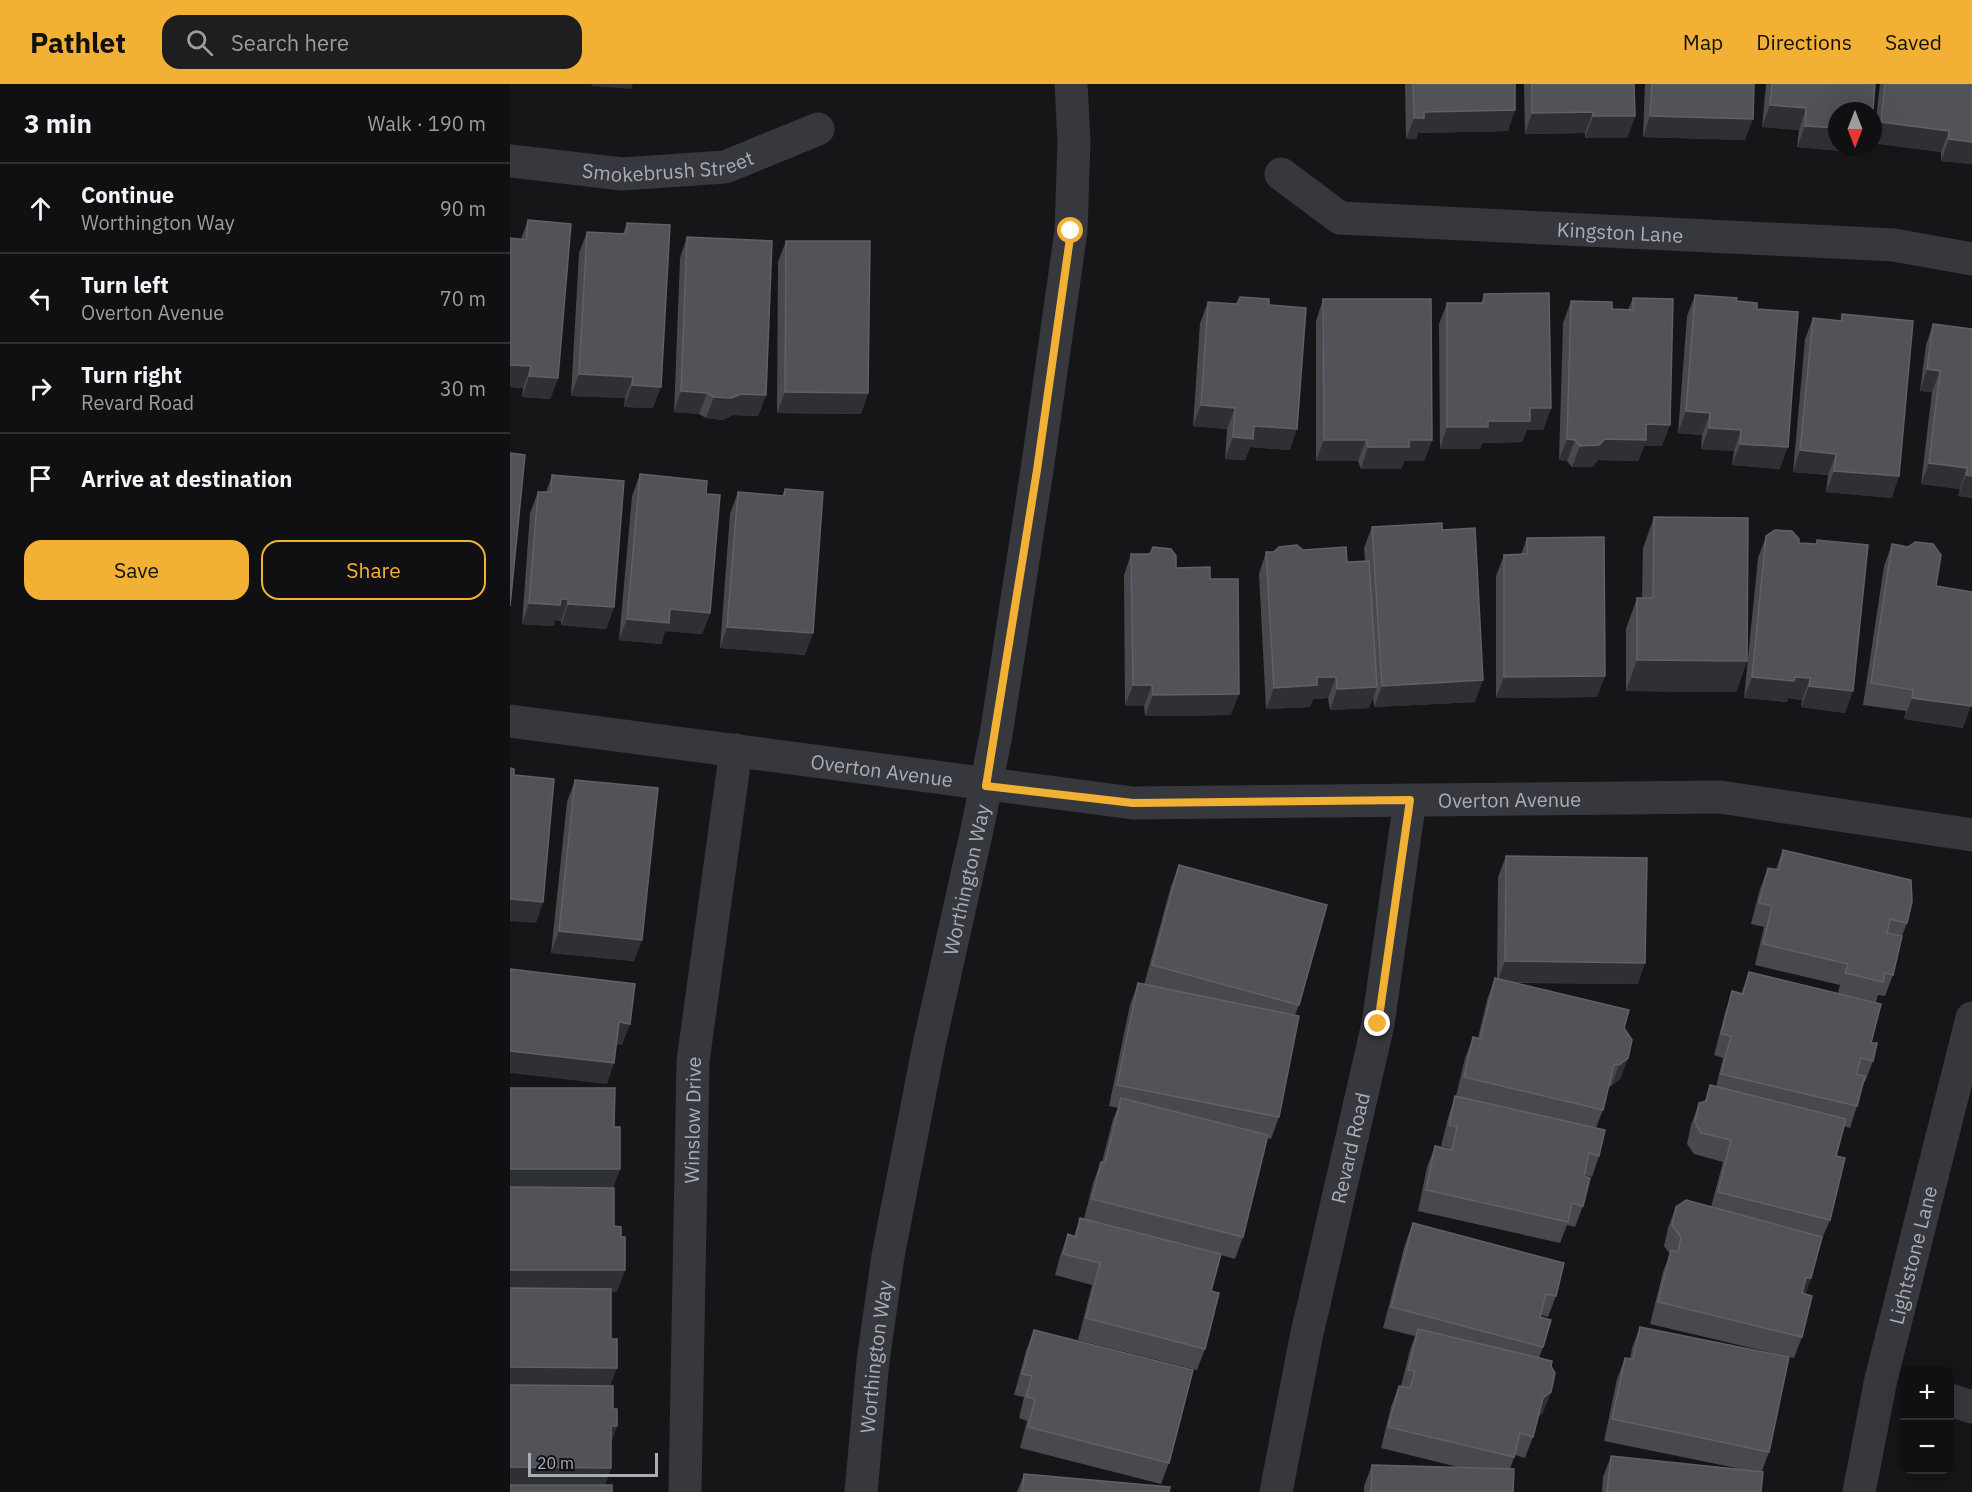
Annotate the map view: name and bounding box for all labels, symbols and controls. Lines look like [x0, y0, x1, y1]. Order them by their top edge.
search box [162, 15, 582, 69]
text: Pathlet [30, 24, 126, 61]
icon: search [183, 26, 216, 59]
text: Search here [231, 28, 349, 57]
text: Map [1683, 28, 1723, 56]
text: Directions [1756, 28, 1852, 56]
text: Saved [1885, 28, 1942, 56]
north arrow [1828, 102, 1882, 156]
text: 3 min [24, 106, 92, 140]
text: Walk · 190 m [368, 110, 486, 137]
street label: Smokebrush Street [581, 143, 757, 187]
text: Continue [81, 180, 174, 209]
icon: ahead [24, 192, 57, 225]
text: 90 m [440, 195, 486, 222]
text: Worthington Way [81, 209, 235, 236]
street label: Kingston Lane [1556, 215, 1684, 248]
route start [1057, 217, 1083, 243]
text: Turn left [81, 270, 169, 299]
icon: left [24, 282, 57, 315]
text: 70 m [440, 285, 486, 312]
text: Overton Avenue [81, 299, 224, 326]
text: Turn right [81, 360, 182, 389]
icon: right [24, 372, 57, 405]
text: 30 m [440, 375, 486, 402]
text: Revard Road [81, 389, 194, 416]
icon: arrive [24, 462, 57, 495]
text: Arrive at destination [81, 464, 292, 493]
button: Save [24, 540, 249, 600]
button: Share [261, 540, 486, 600]
street label: Overton Avenue [809, 747, 955, 793]
street label: Overton Avenue [1438, 785, 1581, 813]
street label: Worthington Way [936, 802, 995, 958]
route end [1364, 1010, 1390, 1036]
street label: Winslow Drive [677, 1056, 707, 1184]
street label: Revard Road [1324, 1090, 1375, 1206]
street label: Lightstone Lane [1882, 1183, 1943, 1327]
street label: Worthington Way [853, 1278, 898, 1434]
map controls [1900, 1366, 1954, 1474]
button: + [1900, 1366, 1954, 1420]
button: − [1900, 1420, 1954, 1474]
scale bar [528, 1450, 658, 1478]
text: 20 m [537, 1453, 574, 1473]

